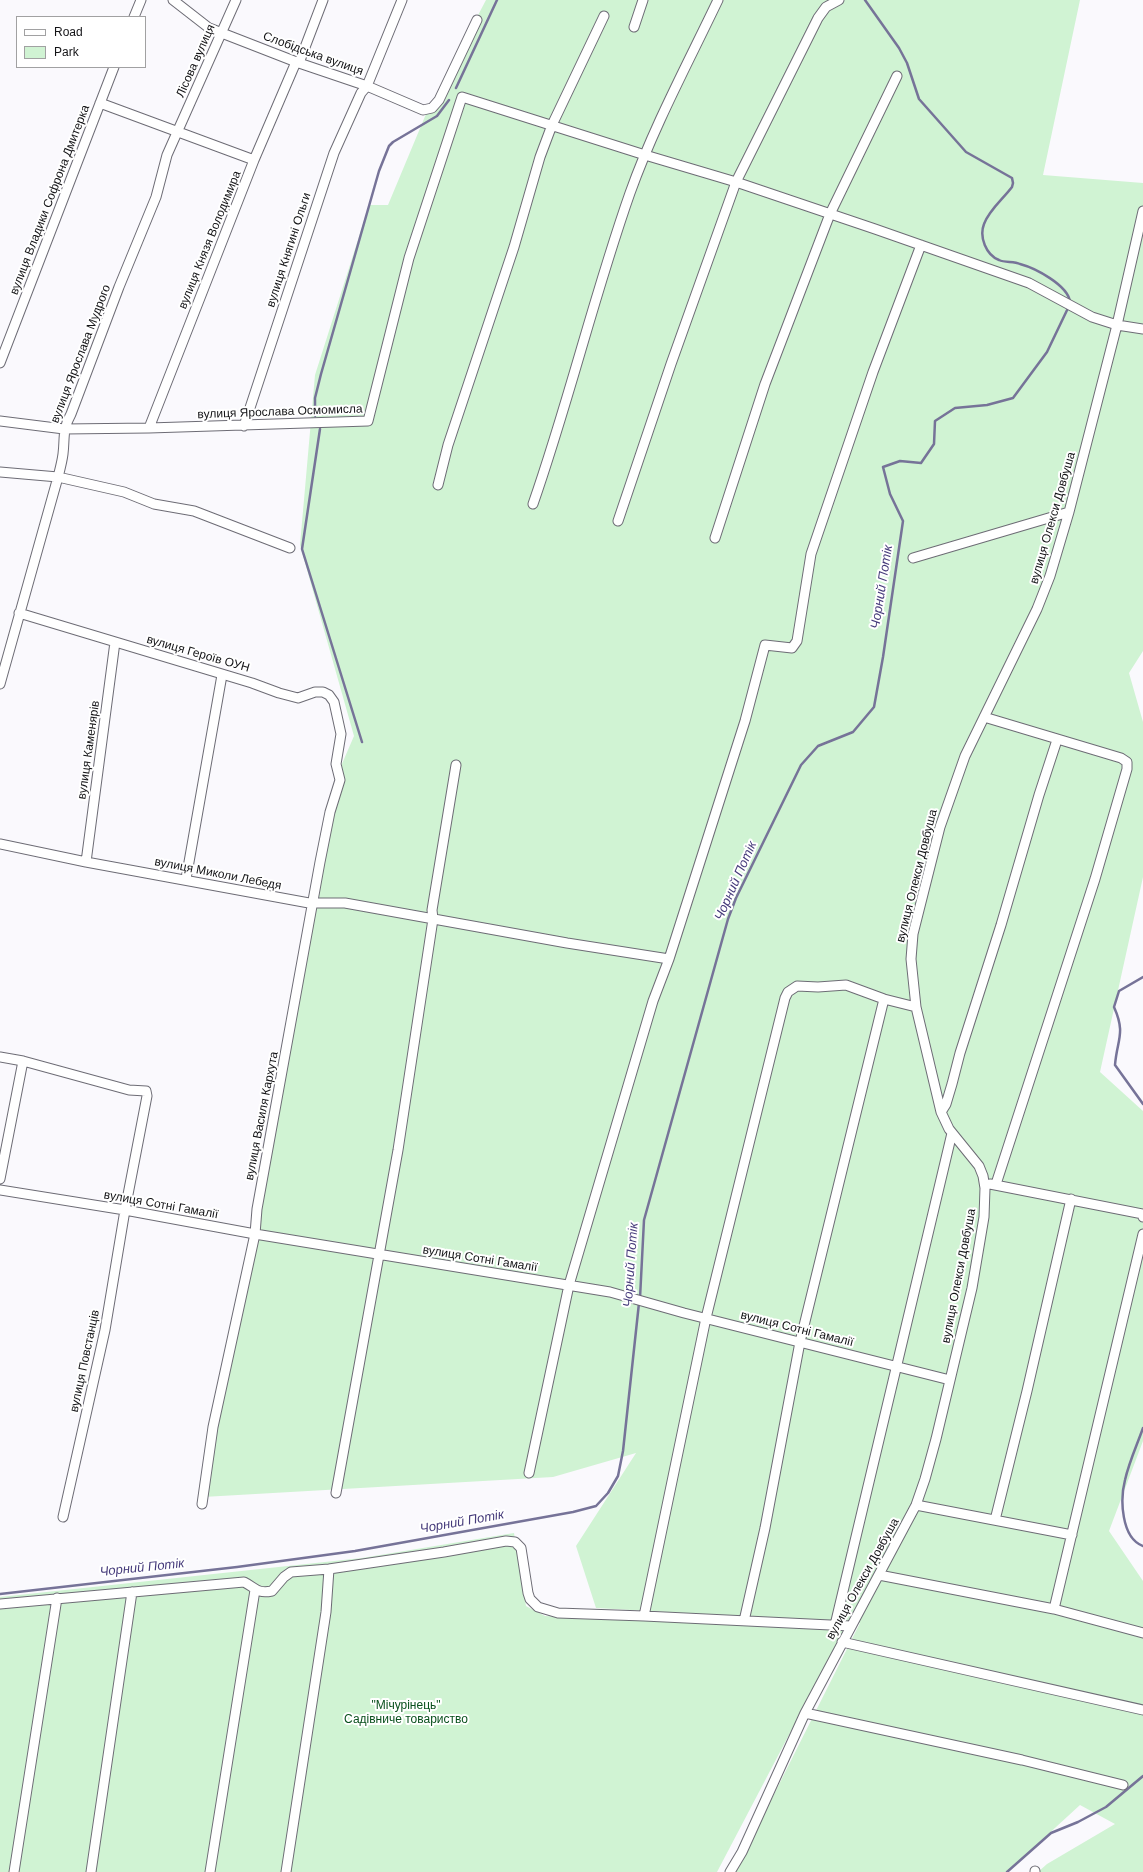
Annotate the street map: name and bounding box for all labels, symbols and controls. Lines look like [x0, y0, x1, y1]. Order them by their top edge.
legend [16, 16, 146, 68]
street label: Лісова вулиця [173, 22, 219, 100]
text: Road [54, 25, 83, 39]
street label: Слобідська вулиця [261, 29, 365, 79]
text: Park [54, 45, 79, 59]
street label: вулиця Владики Софрона Дмитерка [7, 103, 93, 297]
street label: вулиця Князя Володимира [176, 169, 244, 311]
street label: вулиця Княгині Ольги [264, 191, 314, 309]
street label: вулиця Ярослава Мудрого [48, 283, 114, 425]
street label: вулиця Ярослава Осмомисла [197, 402, 363, 422]
street label: вулиця Олекси Довбуша [1027, 450, 1079, 586]
water label: Чорний Потік [868, 544, 896, 630]
street label: вулиця Героїв ОУН [145, 632, 251, 676]
street label: вулиця Каменярів [75, 700, 103, 800]
street label: вулиця Олекси Довбуша [893, 808, 941, 944]
water label: Чорний Потік [712, 839, 760, 923]
street label: вулиця Миколи Лебедя [153, 855, 283, 893]
street label: вулиця Василя Кархута [242, 1050, 282, 1182]
street label: вулиця Сотні Гамалії [103, 1188, 219, 1222]
street label: вулиця Олекси Довбуша [939, 1208, 979, 1344]
water label: Чорний Потік [620, 1222, 642, 1308]
street label: вулиця Сотні Гамалії [422, 1243, 538, 1275]
street label: вулиця Повстанців [67, 1308, 103, 1414]
street label: вулиця Сотні Гамалії [739, 1308, 855, 1350]
water label: Чорний Потік [419, 1507, 505, 1537]
street label: вулиця Олекси Довбуша [824, 1516, 902, 1642]
water label: Чорний Потік [99, 1556, 185, 1580]
park label: "Мічурінець" Садівниче товариство [344, 1699, 468, 1727]

